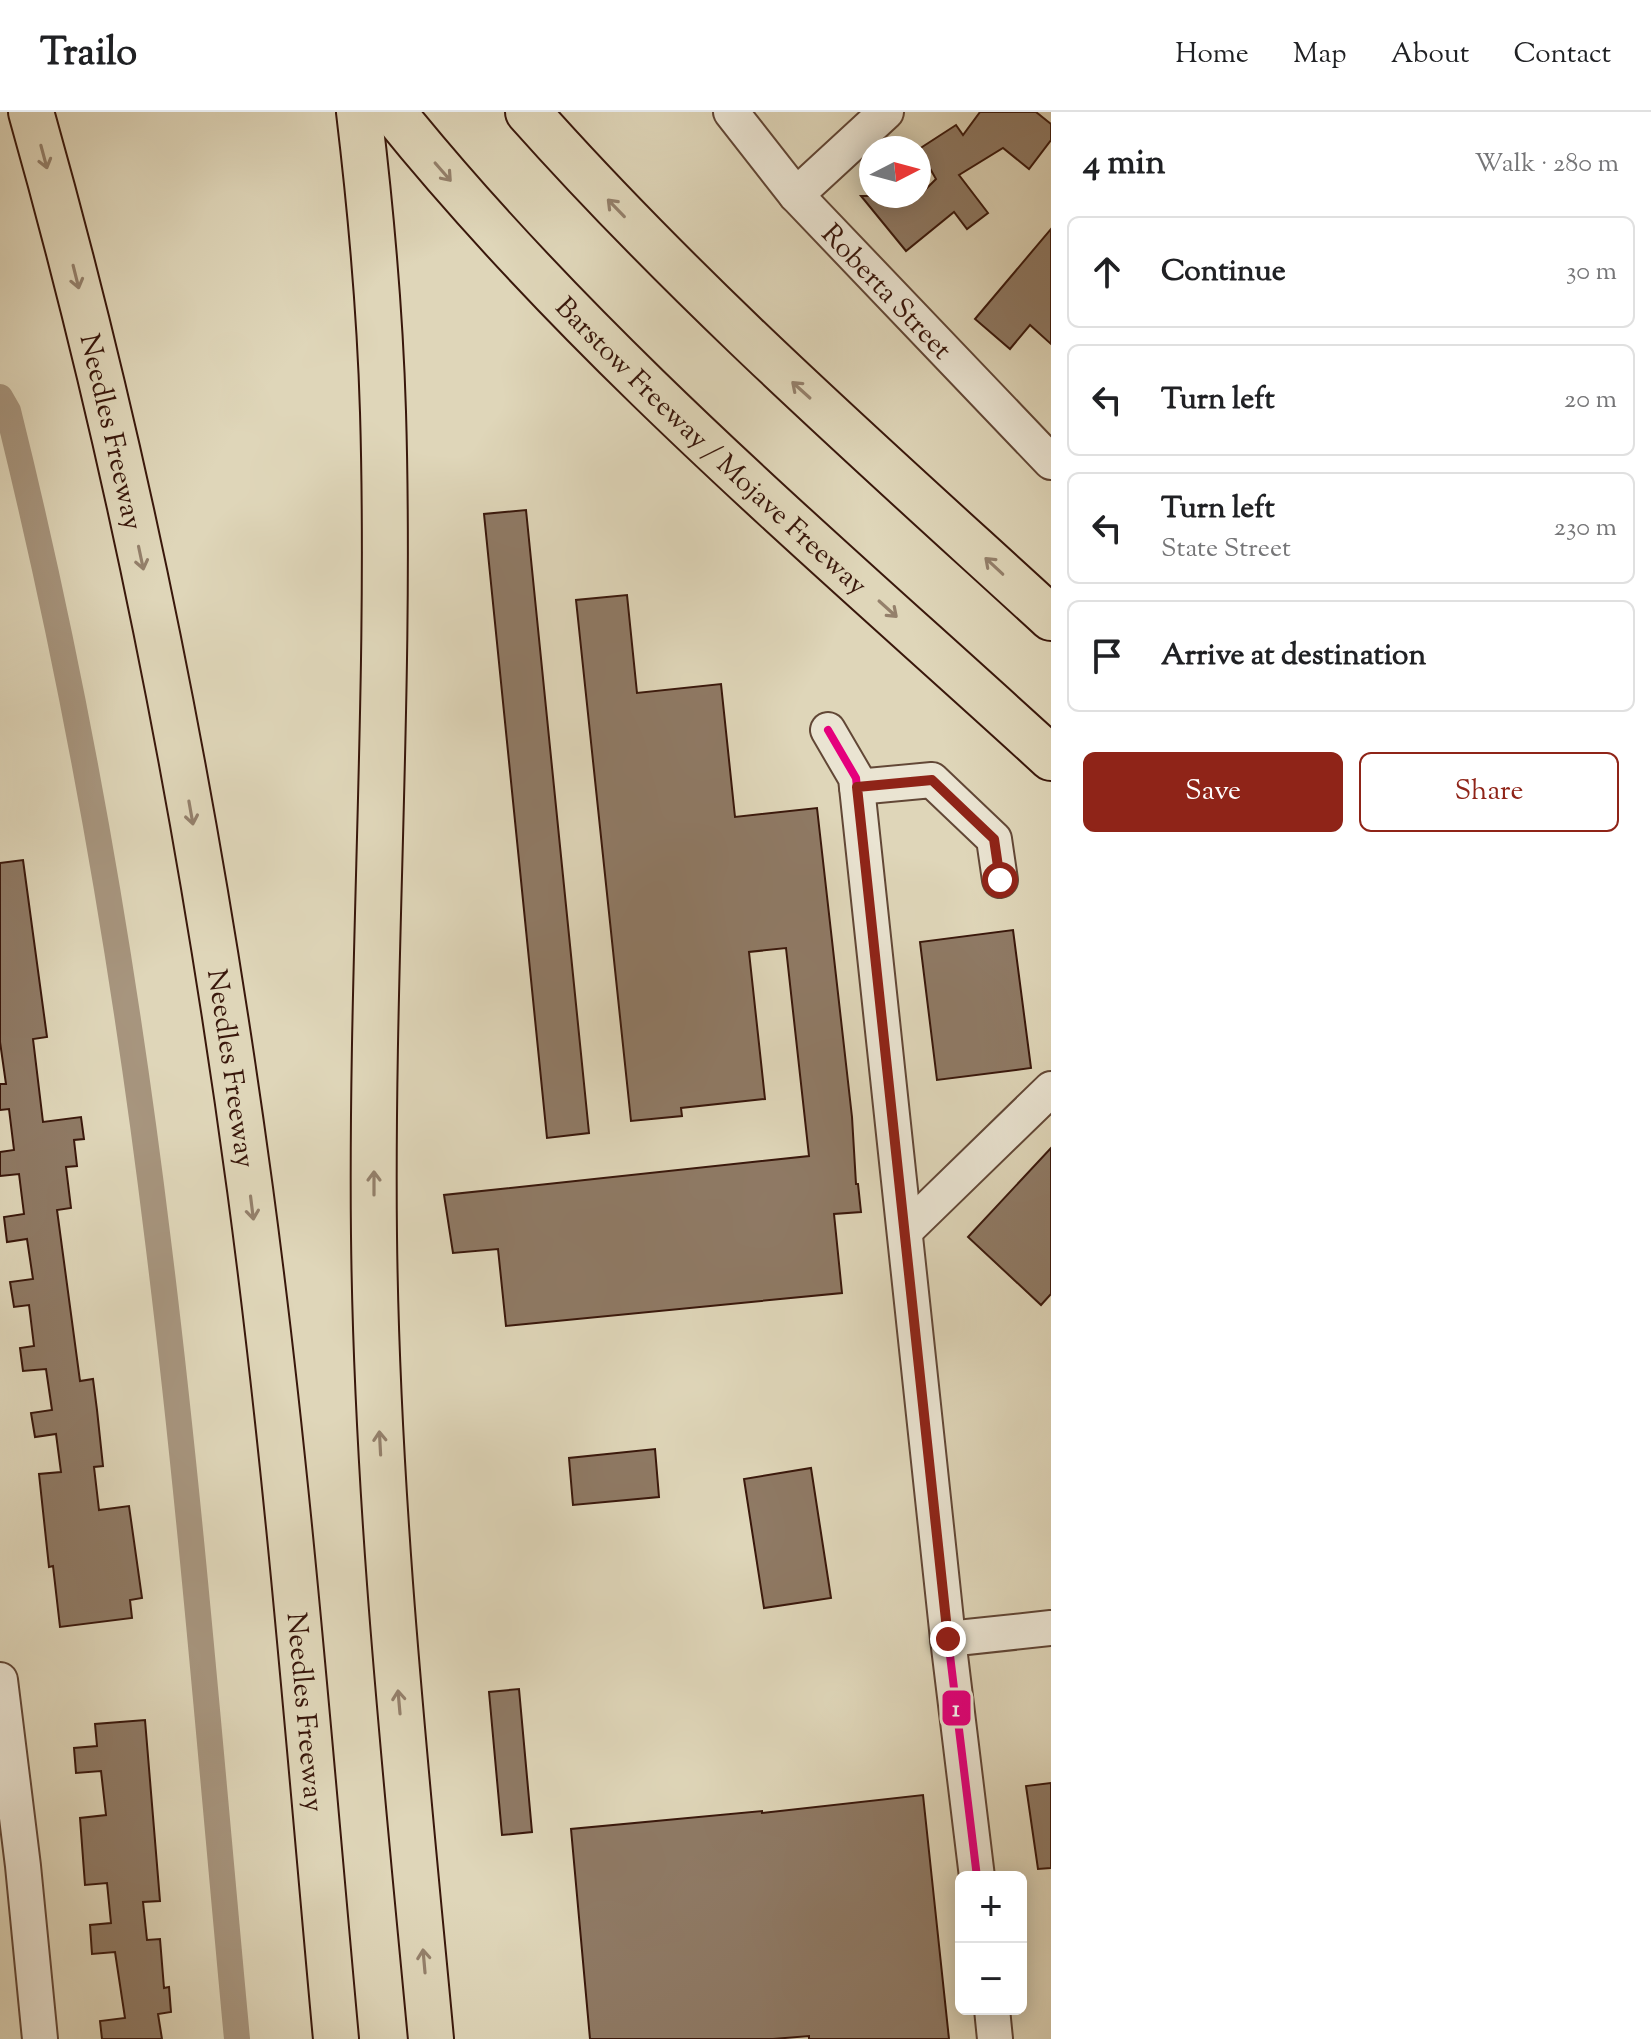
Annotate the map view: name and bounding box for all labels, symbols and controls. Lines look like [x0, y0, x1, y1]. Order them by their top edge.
text: Trailo [40, 28, 137, 82]
text: Home [1175, 35, 1249, 75]
text: Map [1293, 35, 1347, 75]
text: About [1391, 35, 1469, 75]
text: Contact [1513, 35, 1611, 75]
north arrow [859, 136, 931, 208]
text: 4 min [1083, 140, 1165, 189]
one-way arrow [37, 143, 52, 169]
text: Walk · 280 m [1474, 146, 1619, 183]
one-way arrow [434, 162, 452, 182]
one-way arrow [607, 199, 626, 218]
street label: Roberta Street [811, 216, 960, 370]
icon: ahead [1085, 250, 1129, 294]
text: Continue [1161, 251, 1286, 294]
text: 30 m [1566, 254, 1617, 291]
one-way arrow [69, 264, 84, 290]
street label: Barstow Freeway / Mojave Freeway [545, 289, 875, 606]
street label: Needles Freeway [67, 330, 152, 534]
icon: left [1085, 378, 1129, 422]
text: Turn left [1161, 379, 1275, 422]
one-way arrow [792, 382, 812, 400]
text: 20 m [1564, 382, 1617, 419]
text: Turn left [1161, 488, 1275, 531]
icon: left [1085, 506, 1129, 550]
text: 230 m [1554, 510, 1617, 547]
text: State Street [1161, 531, 1291, 568]
one-way arrow [134, 545, 149, 570]
one-way arrow [984, 557, 1004, 575]
one-way arrow [878, 599, 898, 618]
icon: arrive [1085, 634, 1129, 678]
text: Arrive at destination [1161, 635, 1426, 678]
button: Save [1083, 752, 1343, 832]
button: Share [1359, 752, 1619, 832]
one-way arrow [185, 800, 200, 825]
route start [982, 862, 1018, 898]
street label: Needles Freeway [195, 967, 264, 1171]
one-way arrow [366, 1170, 382, 1197]
one-way arrow [245, 1194, 260, 1221]
one-way arrow [372, 1430, 387, 1457]
street label: Needles Freeway [274, 1611, 333, 1814]
route end [930, 1621, 966, 1657]
line badge: 1 [941, 1689, 972, 1727]
one-way arrow [392, 1690, 407, 1716]
text: 1 [952, 1695, 960, 1727]
map controls [955, 1871, 1027, 2015]
button: + [955, 1871, 1027, 1943]
button: − [955, 1943, 1027, 2015]
one-way arrow [416, 1948, 431, 1975]

